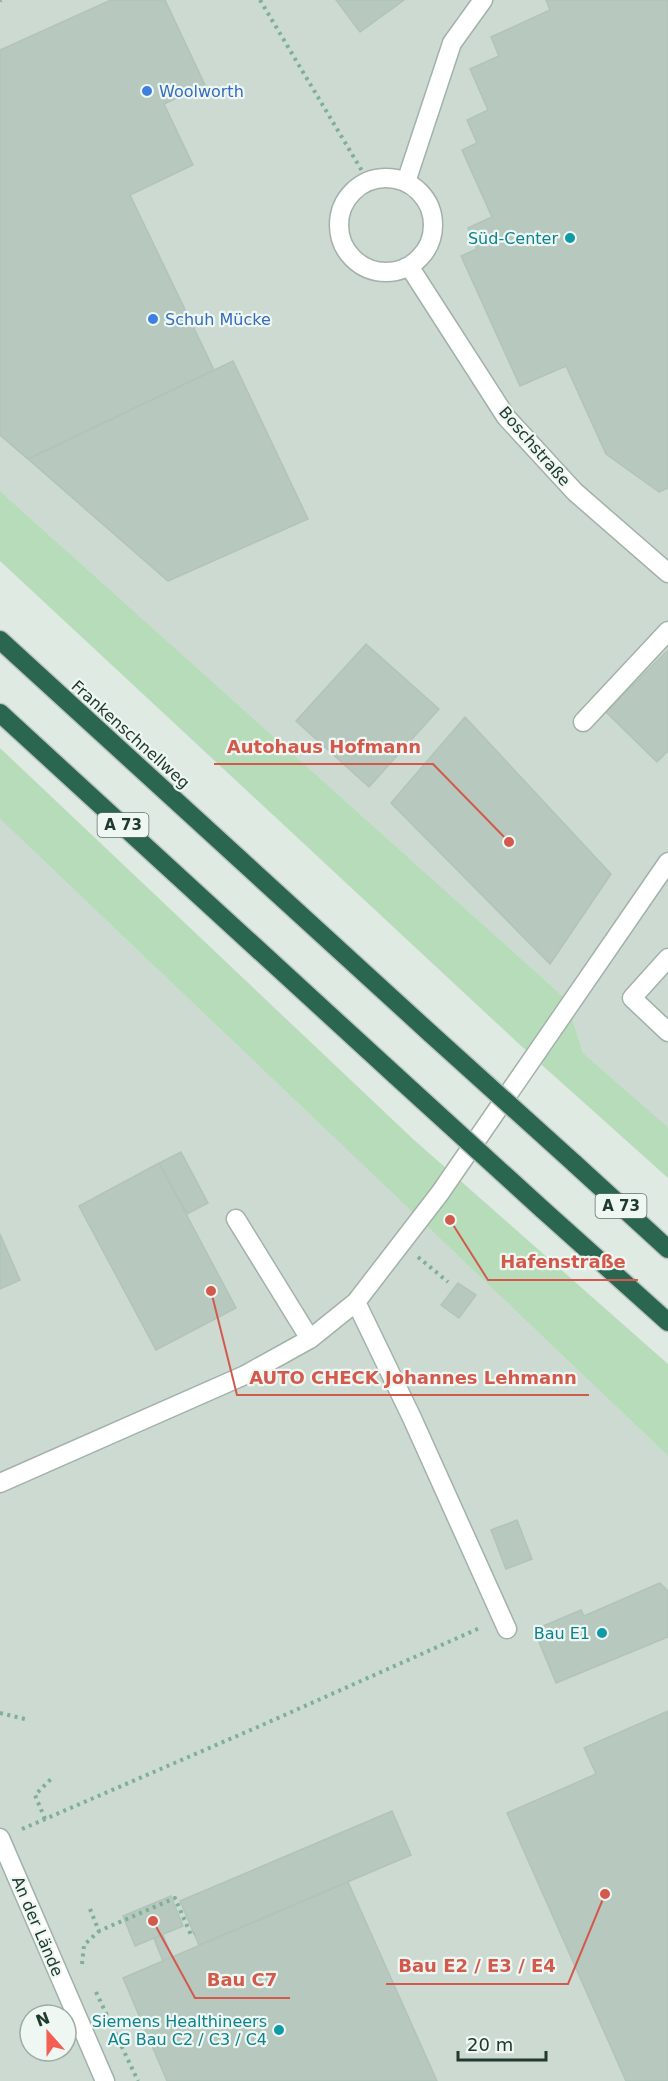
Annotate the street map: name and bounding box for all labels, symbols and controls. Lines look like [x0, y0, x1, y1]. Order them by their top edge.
place label: Woolworth [159, 82, 244, 101]
marker: Woolworth [140, 84, 154, 98]
place label: Süd-Center [468, 229, 558, 248]
marker: Süd-Center [563, 231, 577, 245]
place label: Schuh Mücke [165, 310, 271, 329]
marker: Schuh Mücke [146, 312, 160, 326]
street label: Boschstraße [495, 403, 574, 490]
street label: Frankenschnellweg [68, 676, 194, 792]
callout: Autohaus Hofmann [214, 728, 433, 764]
text: Autohaus Hofmann [227, 736, 421, 757]
road number: A 73 [98, 813, 148, 837]
road number: A 73 [596, 1194, 646, 1218]
callout: Hafenstraße [488, 1244, 638, 1280]
text: Hafenstraße [500, 1251, 626, 1272]
callout: AUTO CHECK Johannes Lehmann [237, 1359, 589, 1395]
text: AUTO CHECK Johannes Lehmann [249, 1367, 577, 1388]
place label: Bau E1 [534, 1624, 590, 1643]
marker: Bau E1 [595, 1626, 609, 1640]
street label: An der Lände [8, 1873, 67, 1979]
callout: Bau E2 / E3 / E4 [386, 1948, 568, 1984]
text: Bau E2 / E3 / E4 [398, 1955, 556, 1976]
callout: Bau C7 [195, 1962, 290, 1998]
text: Bau C7 [207, 1969, 277, 1990]
north arrow [18, 2003, 78, 2063]
text: N [33, 2008, 52, 2031]
place label: Siemens Healthineers AG Bau C2 / C3 / C4 [92, 2012, 267, 2049]
marker: Siemens Healthineers AG Bau C2 / C3 / C4 [272, 2023, 286, 2037]
scale bar [458, 2024, 546, 2062]
text: 20 m [467, 2034, 513, 2055]

